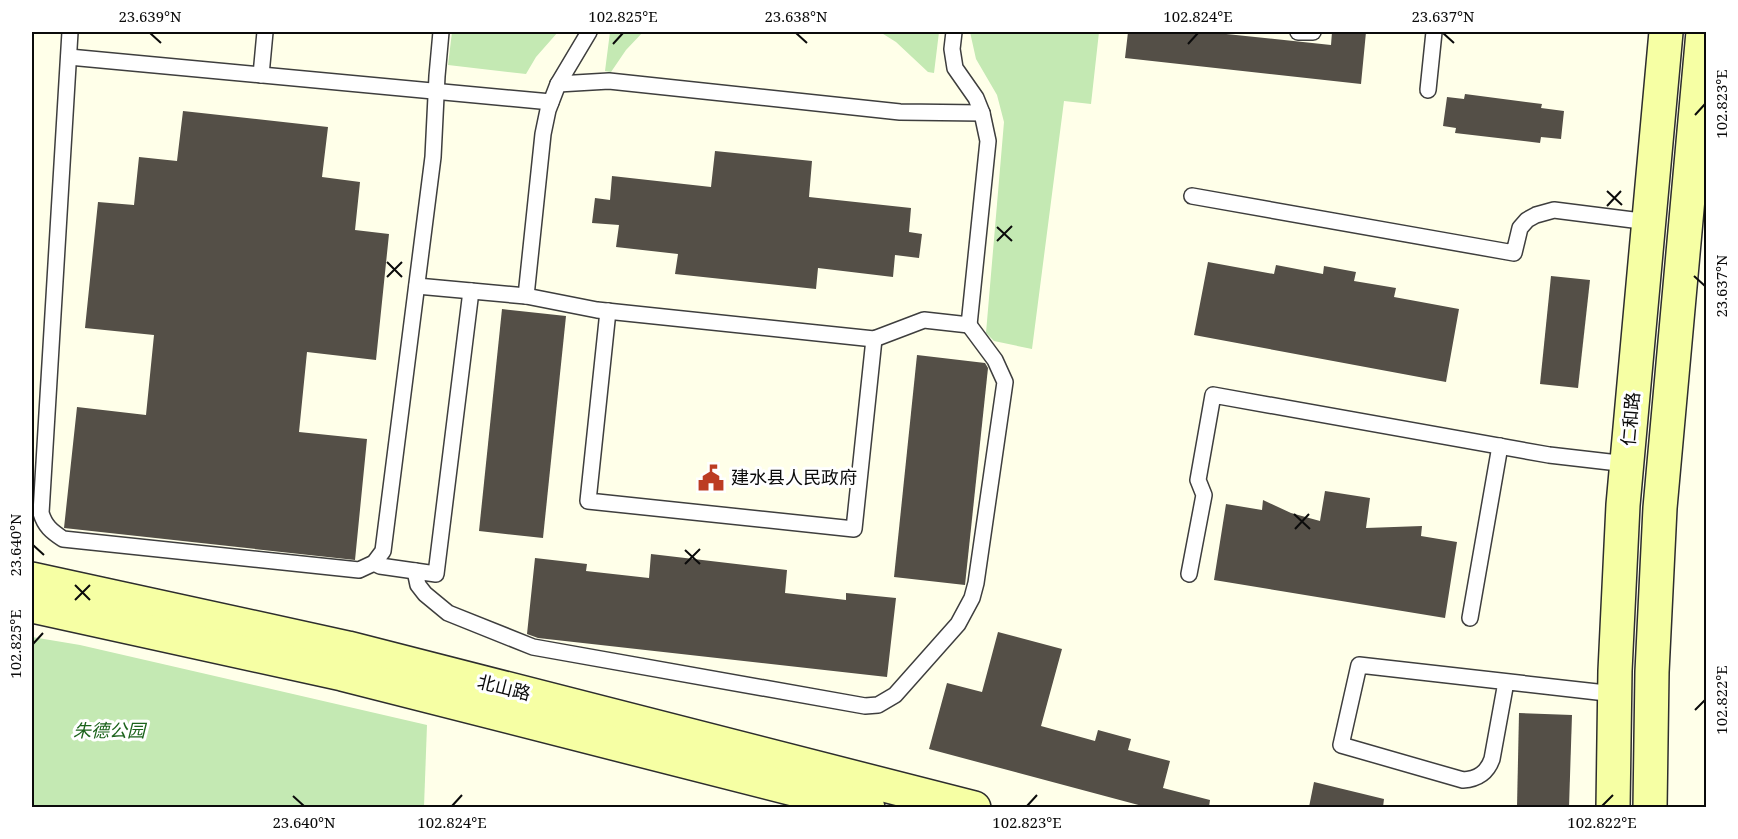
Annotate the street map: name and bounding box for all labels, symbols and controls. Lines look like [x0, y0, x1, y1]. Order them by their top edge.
text: 23.639°N [118, 6, 182, 26]
text: 102.825°E [588, 6, 658, 26]
text: 23.638°N [764, 6, 828, 26]
text: 102.824°E [1163, 6, 1233, 26]
text: 23.637°N [1411, 6, 1475, 26]
text: 102.823°E [1711, 69, 1731, 139]
text: 23.637°N [1711, 254, 1731, 318]
street label: 仁和路 [1616, 391, 1644, 447]
public building icon: 建水县人民政府 [696, 463, 726, 493]
place label: 建水县人民政府 [731, 465, 857, 489]
text: 23.640°N [5, 513, 25, 577]
text: 102.825°E [5, 609, 25, 679]
text: 102.822°E [1711, 665, 1731, 735]
street label: 北山路 [475, 669, 533, 705]
park label: 朱德公园 [73, 718, 148, 742]
text: 23.640°N [272, 812, 336, 832]
text: 102.824°E [417, 812, 487, 832]
text: 102.823°E [992, 812, 1062, 832]
text: 102.822°E [1567, 812, 1637, 832]

